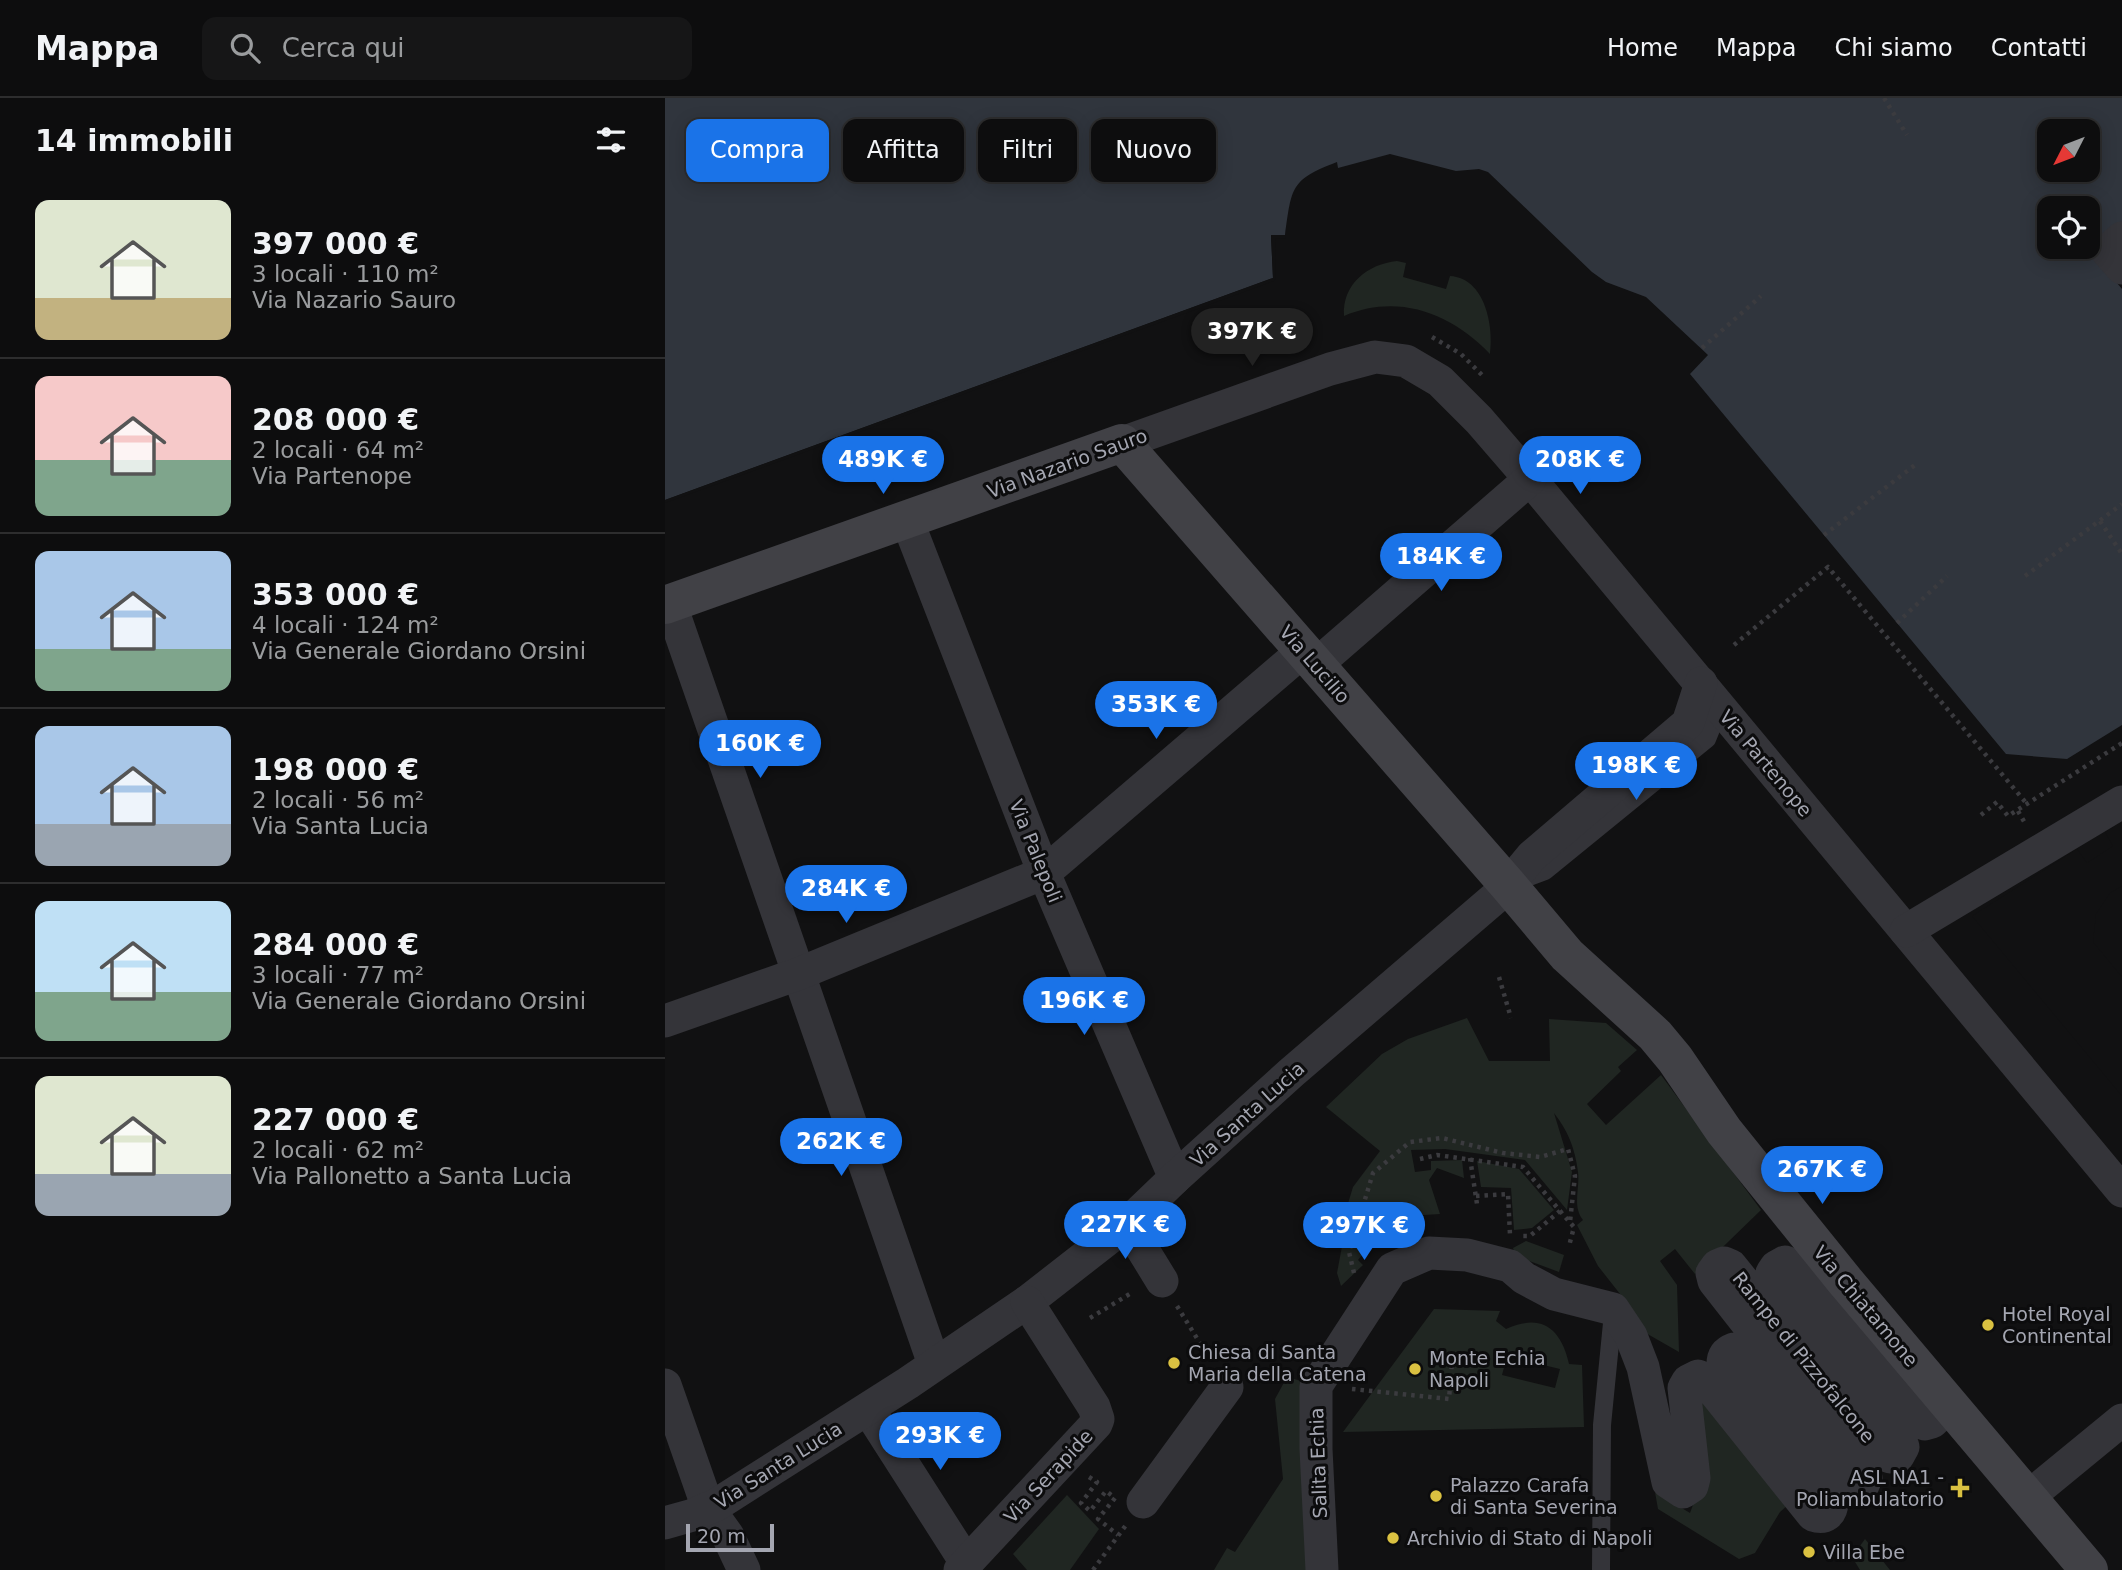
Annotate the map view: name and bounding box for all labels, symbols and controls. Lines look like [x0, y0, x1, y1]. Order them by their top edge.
search box [202, 17, 692, 80]
text: Mappa [35, 29, 160, 68]
icon: search [226, 29, 264, 67]
text: Cerca qui [282, 33, 405, 63]
text: Home [1607, 34, 1678, 62]
text: Mappa [1716, 34, 1797, 62]
text: Chi siamo [1835, 34, 1953, 62]
text: Contatti [1991, 34, 2087, 62]
chip: Compra [686, 119, 829, 182]
chip: Affitta [843, 119, 964, 182]
chip: Filtri [978, 119, 1077, 182]
chip: Nuovo [1091, 119, 1216, 182]
north arrow [2037, 119, 2100, 182]
map controls [2037, 119, 2100, 259]
icon: filters [592, 121, 630, 159]
text: 14 immobili [35, 123, 233, 158]
button: locate [2037, 196, 2100, 259]
text: 397 000 € [252, 226, 419, 261]
icon: home [91, 228, 175, 312]
text: 3 locali · 110 m² [252, 261, 439, 287]
text: Via Nazario Sauro [252, 287, 456, 313]
pin: 397K € [1195, 308, 1309, 368]
text: 397K € [1207, 318, 1297, 344]
text: 208 000 € [252, 402, 419, 437]
icon: home [91, 404, 175, 488]
street label: Via Nazario Sauro [984, 424, 1150, 502]
pin: 489K € [826, 436, 940, 496]
pin: 208K € [1523, 436, 1637, 496]
text: 2 locali · 64 m² [252, 437, 424, 463]
text: 489K € [838, 446, 928, 472]
text: 208K € [1535, 446, 1625, 472]
text: Via Partenope [252, 463, 412, 489]
pin: 184K € [1384, 533, 1498, 593]
text: 184K € [1396, 543, 1486, 569]
text: 353 000 € [252, 577, 419, 612]
icon: home [91, 579, 175, 663]
text: 4 locali · 124 m² [252, 612, 439, 638]
street label: Via Lucilio [1275, 621, 1355, 707]
text: Via Generale Giordano Orsini [252, 638, 586, 664]
pin: 353K € [1099, 682, 1213, 741]
text: 353K € [1111, 691, 1201, 717]
street label: Via Partenope [1715, 705, 1817, 821]
pin: 160K € [703, 720, 817, 780]
text: 160K € [715, 730, 805, 756]
pin: 198K € [1579, 742, 1693, 802]
text: 198 000 € [252, 752, 419, 787]
text: 198K € [1591, 752, 1681, 778]
icon: home [91, 754, 175, 838]
text: 2 locali · 56 m² [252, 787, 424, 813]
street label: Via Palepoli [1005, 796, 1067, 906]
text: Via Santa Lucia [252, 813, 429, 839]
pin: 284K € [789, 866, 903, 925]
text: 284K € [801, 875, 891, 901]
text: 284 000 € [252, 927, 419, 962]
icon: home [91, 929, 175, 1013]
text: 3 locali · 77 m² [252, 962, 424, 988]
pin: 196K € [1027, 978, 1141, 1037]
text: 196K € [1039, 987, 1129, 1013]
text: Via Generale Giordano Orsini [252, 988, 586, 1014]
street label: Via Santa Lucia [1185, 1057, 1309, 1171]
text: 227 000 € [252, 1102, 419, 1137]
icon: home [91, 1104, 175, 1188]
pin: 262K € [784, 1118, 898, 1178]
text: 262K € [796, 1128, 886, 1154]
text: 2 locali · 62 m² [252, 1137, 424, 1163]
pin: 267K € [1765, 1146, 1879, 1206]
text: 267K € [1777, 1156, 1867, 1182]
text: Via Pallonetto a Santa Lucia [252, 1163, 572, 1189]
pin: 227K € [1068, 1202, 1182, 1261]
pin: 297K € [1307, 1202, 1421, 1262]
text: 227K € [1080, 1211, 1170, 1237]
text: 297K € [1319, 1212, 1409, 1238]
street label: Via Chiatamone [1809, 1241, 1923, 1371]
street label: Rampe di Pizzofalcone [1728, 1267, 1880, 1447]
place label: Hotel Royal Continental [2002, 1303, 2112, 1347]
marker: Hotel Royal Continental [1980, 1317, 1996, 1333]
place label: Chiesa di Santa Maria della Catena [1188, 1341, 1367, 1385]
place label: Monte Echia Napoli [1429, 1347, 1546, 1391]
marker: Chiesa di Santa Maria della Catena [1166, 1355, 1182, 1371]
marker: Monte Echia Napoli [1407, 1361, 1423, 1377]
street label: Salita Echia [1305, 1407, 1331, 1519]
pin: 293K € [883, 1412, 997, 1472]
street label: Via Santa Lucia [710, 1417, 846, 1513]
text: 293K € [895, 1422, 985, 1448]
street label: Via Serapide [999, 1425, 1097, 1527]
place label: ASL NA1 - Poliambulatorio [1796, 1466, 1944, 1510]
place label: Palazzo Carafa di Santa Severina [1450, 1474, 1618, 1518]
marker: ASL NA1 - Poliambulatorio [1950, 1478, 1970, 1498]
marker: Palazzo Carafa di Santa Severina [1428, 1488, 1444, 1504]
scale bar [686, 1521, 773, 1553]
text: 20 m [697, 1525, 746, 1547]
place label: Archivio di Stato di Napoli [1407, 1527, 1652, 1549]
marker: Archivio di Stato di Napoli [1385, 1530, 1401, 1546]
place label: Villa Ebe [1823, 1541, 1905, 1563]
marker: Villa Ebe [1801, 1544, 1817, 1560]

